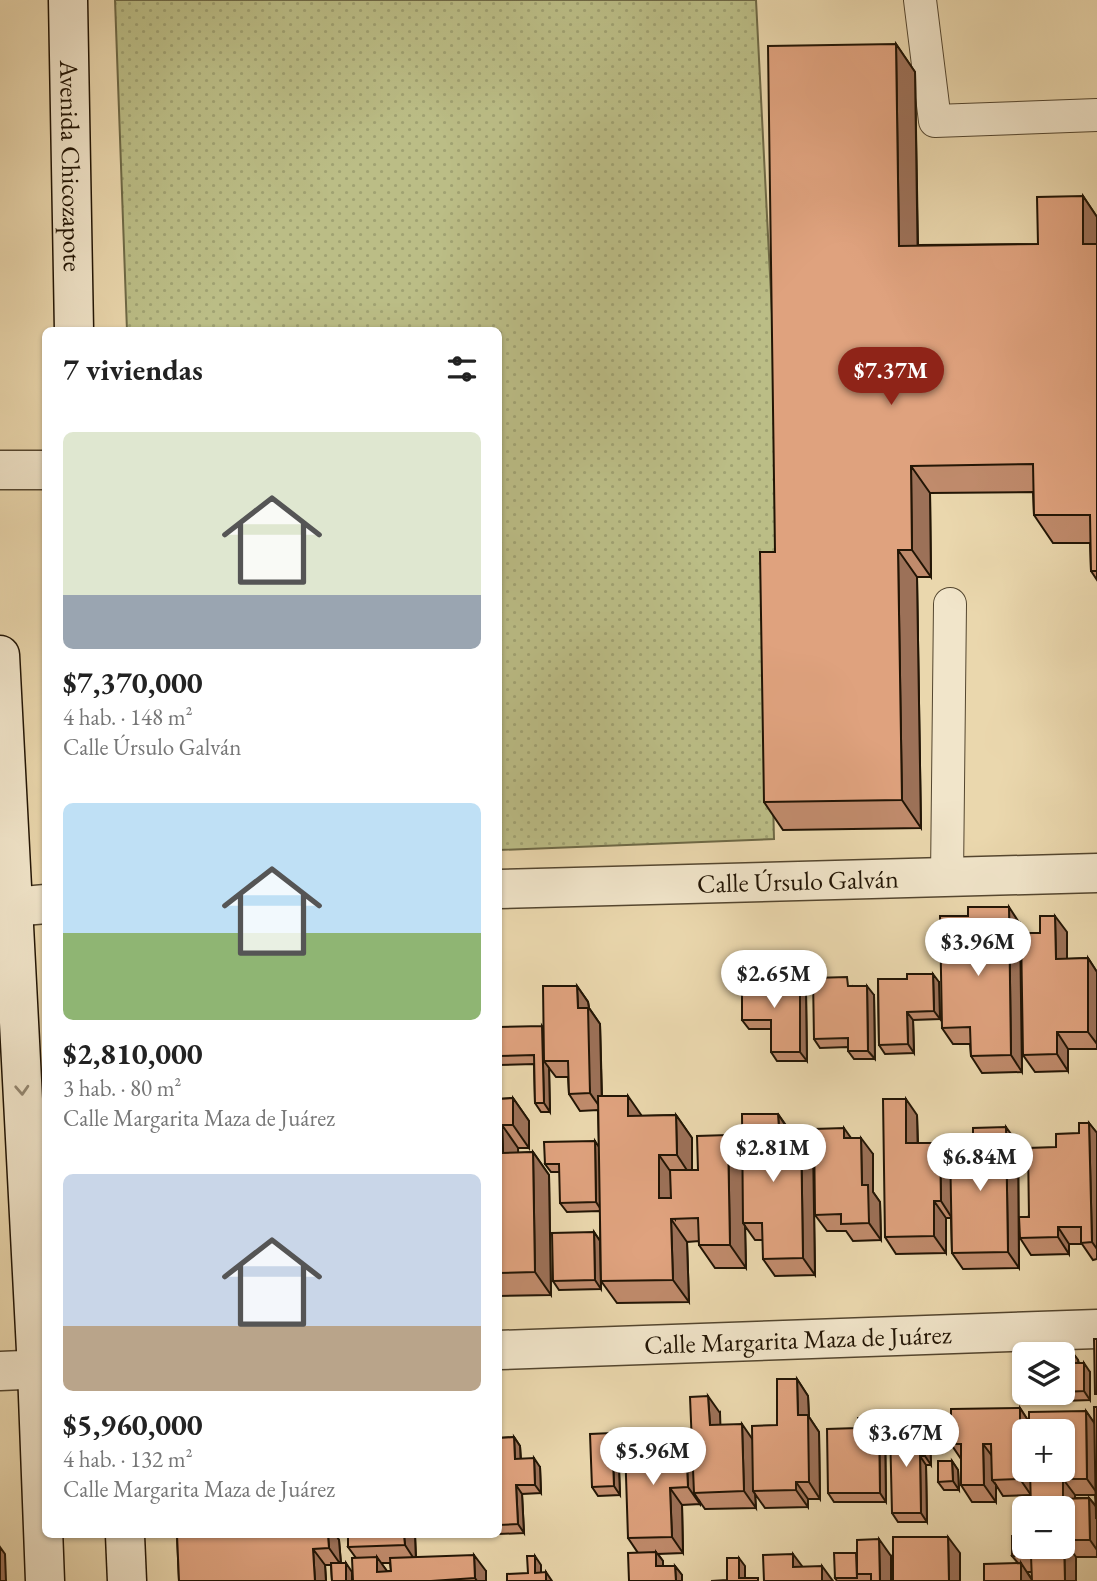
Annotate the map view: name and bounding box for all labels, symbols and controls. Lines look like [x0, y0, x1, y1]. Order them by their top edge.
street label: Avenida Chicozapote [52, 59, 90, 272]
pin: $7.37M [834, 348, 948, 407]
text: 7 viviendas [63, 350, 203, 389]
icon: filters [443, 350, 481, 388]
text: $7.37M [854, 355, 928, 385]
icon: home [209, 477, 335, 603]
text: $7,370,000 [63, 663, 203, 702]
text: 4 hab. · 148 m² [63, 702, 193, 732]
text: Calle Úrsulo Galván [63, 732, 241, 762]
icon: home [209, 848, 335, 974]
street label: Calle Úrsulo Galván [697, 861, 899, 901]
pin: $3.96M [921, 918, 1035, 978]
text: $3.96M [941, 926, 1015, 956]
pin: $2.65M [717, 950, 831, 1010]
text: $2.65M [737, 958, 811, 988]
text: $2,810,000 [63, 1034, 203, 1073]
text: 3 hab. · 80 m² [63, 1073, 182, 1103]
one-way arrow [15, 1085, 30, 1096]
text: Calle Margarita Maza de Juárez [63, 1103, 335, 1133]
pin: $2.81M [716, 1124, 830, 1184]
text: $2.81M [736, 1132, 810, 1162]
pin: $6.84M [923, 1134, 1037, 1193]
text: $6.84M [943, 1141, 1017, 1171]
icon: home [209, 1219, 335, 1345]
street label: Calle Margarita Maza de Juárez [644, 1317, 952, 1362]
map controls [1012, 1342, 1075, 1559]
button: layers [1012, 1342, 1075, 1405]
text: $5,960,000 [63, 1405, 203, 1444]
pin: $3.67M [849, 1410, 963, 1469]
text: $3.67M [869, 1417, 943, 1447]
button: + [1012, 1419, 1075, 1482]
pin: $5.96M [596, 1428, 710, 1487]
text: $5.96M [616, 1435, 690, 1465]
text: 4 hab. · 132 m² [63, 1444, 193, 1474]
text: Calle Margarita Maza de Juárez [63, 1474, 335, 1504]
button: − [1012, 1496, 1075, 1559]

